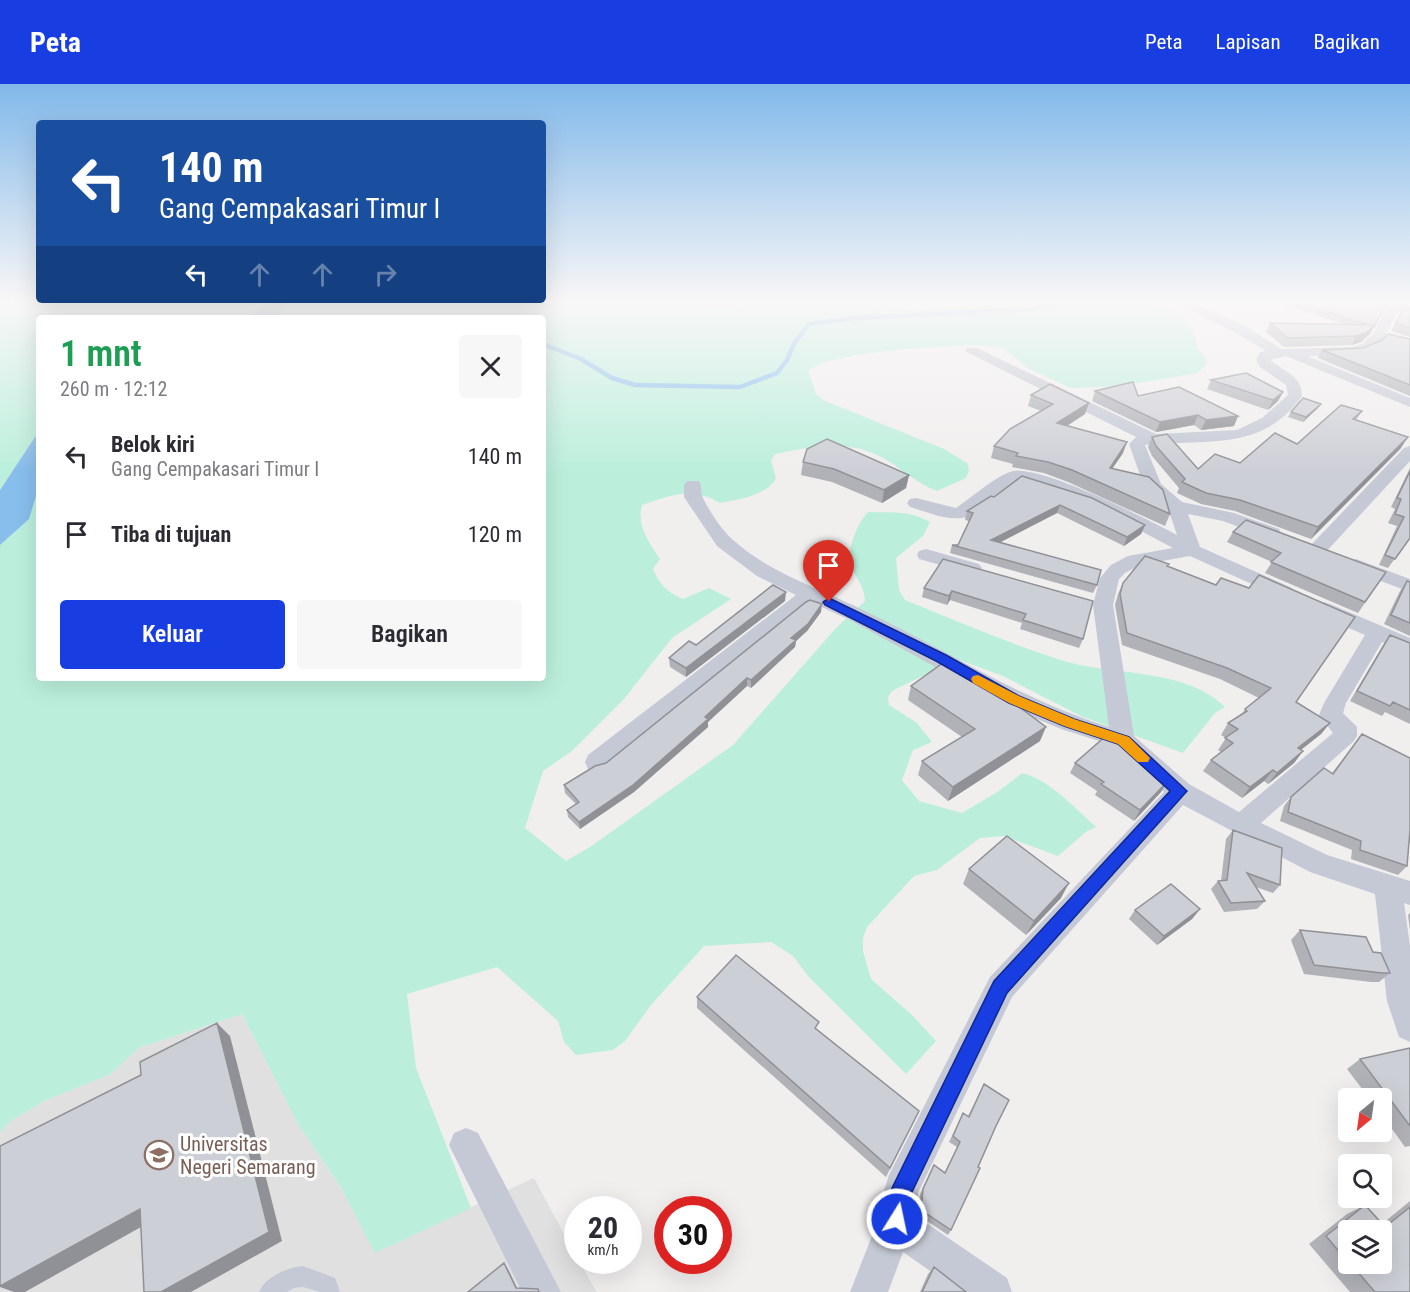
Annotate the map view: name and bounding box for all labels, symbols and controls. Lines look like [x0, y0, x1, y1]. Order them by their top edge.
text: Peta [30, 26, 81, 59]
text: Peta [1145, 30, 1183, 54]
text: Lapisan [1216, 30, 1281, 54]
text: Bagikan [1314, 30, 1380, 54]
text: 140 m [159, 143, 264, 192]
icon: left [60, 144, 138, 222]
text: Gang Cempakasari Timur I [159, 193, 440, 225]
icon: left [180, 258, 213, 291]
icon: ahead [243, 258, 276, 291]
icon: ahead [306, 258, 339, 291]
icon: right [369, 258, 402, 291]
text: 1 mnt [60, 333, 142, 375]
button: close [459, 335, 522, 398]
text: 260 m · 12:12 [60, 377, 167, 401]
text: Belok kiri [111, 432, 195, 457]
icon: left [60, 440, 93, 473]
text: 140 m [468, 444, 522, 469]
text: Gang Cempakasari Timur I [111, 457, 319, 481]
icon: arrive [60, 518, 93, 551]
text: Tiba di tujuan [111, 522, 231, 547]
text: 120 m [468, 522, 522, 547]
pin [803, 540, 854, 602]
icon: arrive [812, 549, 845, 582]
button: Keluar [60, 600, 285, 669]
button: Bagikan [297, 600, 522, 669]
north arrow [1338, 1088, 1392, 1142]
map controls [1338, 1088, 1392, 1274]
place label: Universitas Negeri Semarang [180, 1132, 316, 1179]
school or university icon: Universitas Negeri Semarang [143, 1139, 175, 1171]
button: search [1338, 1154, 1392, 1208]
position arrow [865, 1187, 929, 1251]
speed limit sign: 30 [654, 1196, 732, 1274]
text: 20 [588, 1210, 618, 1245]
button: layers [1338, 1220, 1392, 1274]
text: km/h [588, 1241, 618, 1259]

